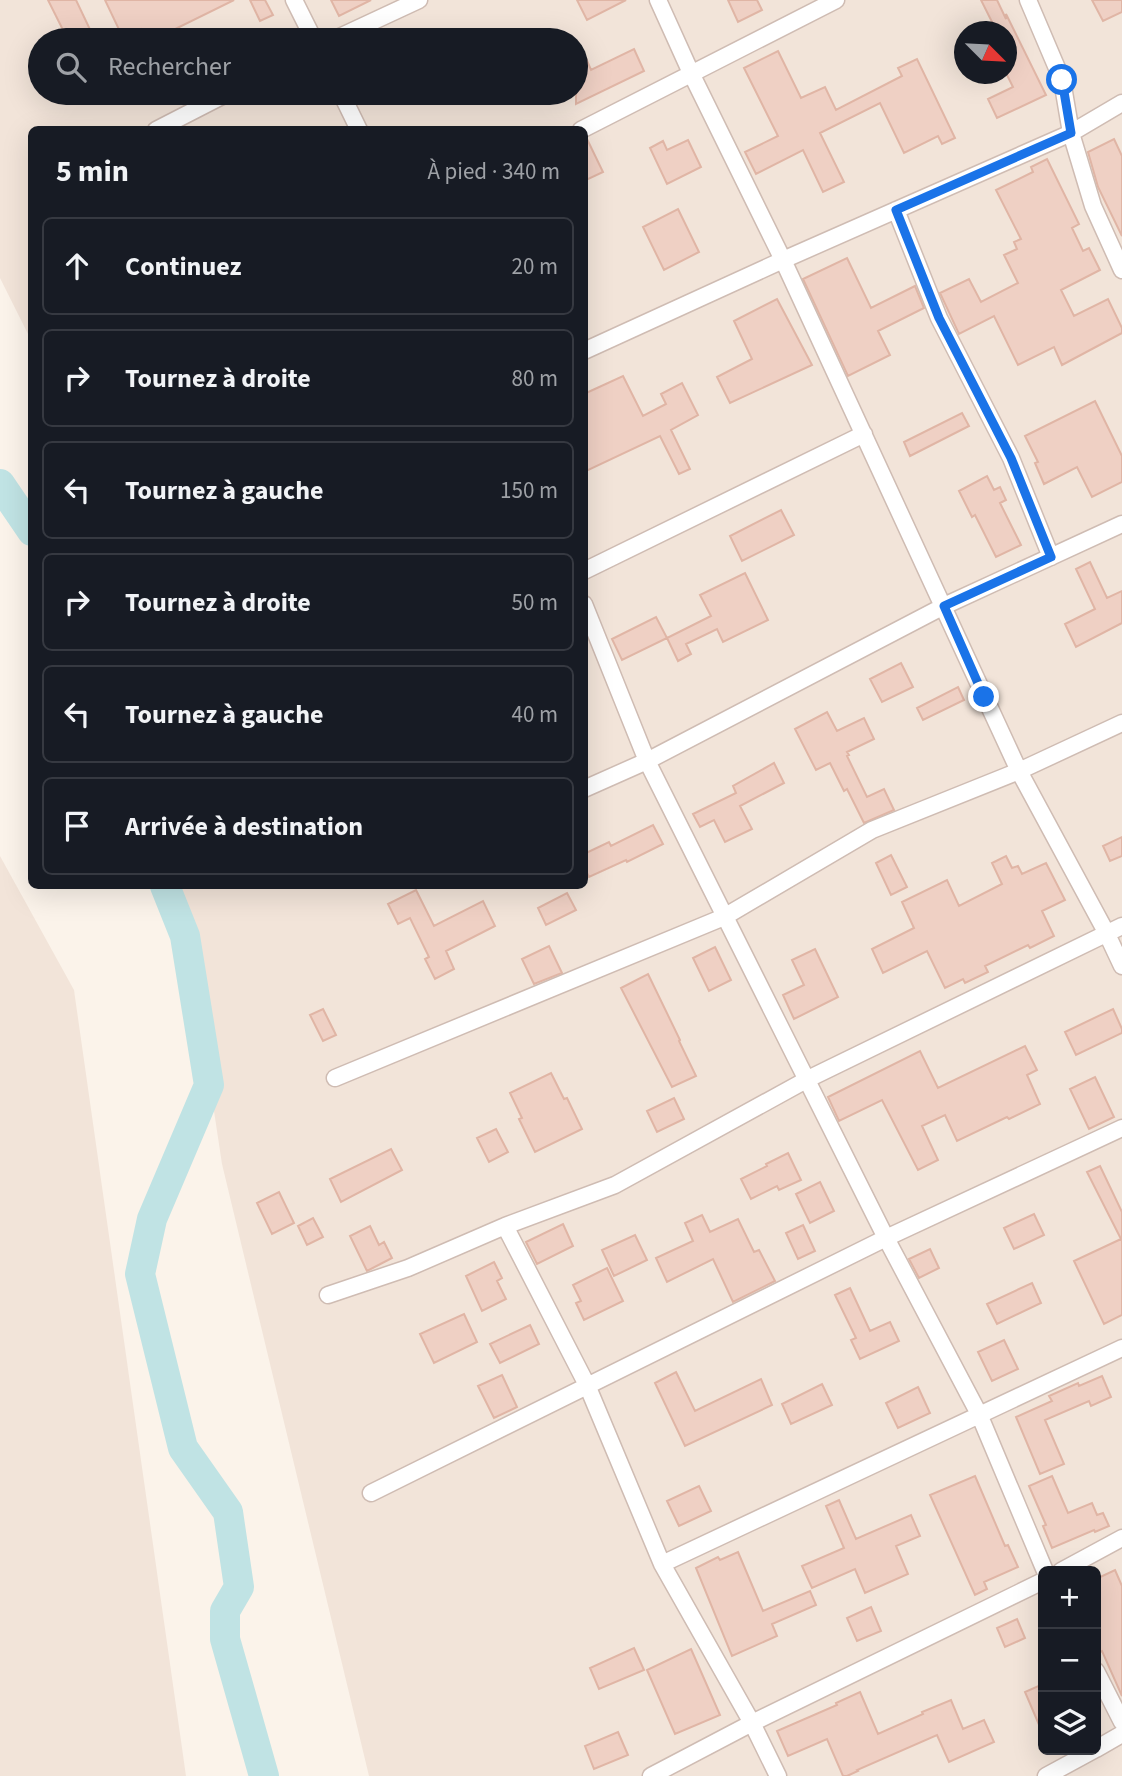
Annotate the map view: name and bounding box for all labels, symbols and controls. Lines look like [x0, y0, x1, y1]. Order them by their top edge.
north arrow [954, 21, 1017, 84]
search box [28, 28, 588, 105]
icon: search [52, 48, 90, 86]
text: Rechercher [108, 48, 231, 85]
route start [1046, 64, 1077, 95]
text: 5 min [56, 150, 129, 193]
text: À pied · 340 m [427, 155, 560, 188]
icon: ahead [58, 247, 96, 285]
text: Continuez [125, 248, 241, 285]
text: 20 m [511, 250, 558, 283]
icon: right [58, 359, 96, 397]
text: Tournez à droite [125, 360, 311, 397]
text: 80 m [511, 362, 558, 395]
icon: left [58, 471, 96, 509]
text: Tournez à gauche [125, 472, 324, 509]
text: 150 m [500, 474, 558, 507]
icon: right [58, 583, 96, 621]
text: Tournez à droite [125, 584, 311, 621]
text: 50 m [511, 586, 558, 619]
route end [968, 681, 999, 712]
icon: left [58, 695, 96, 733]
text: Tournez à gauche [125, 696, 324, 733]
text: 40 m [511, 698, 558, 731]
icon: arrive [58, 807, 96, 845]
text: Arrivée à destination [125, 808, 363, 845]
map controls [1038, 1566, 1101, 1755]
button: + [1038, 1566, 1101, 1629]
button: − [1038, 1629, 1101, 1692]
button: layers [1038, 1692, 1101, 1755]

